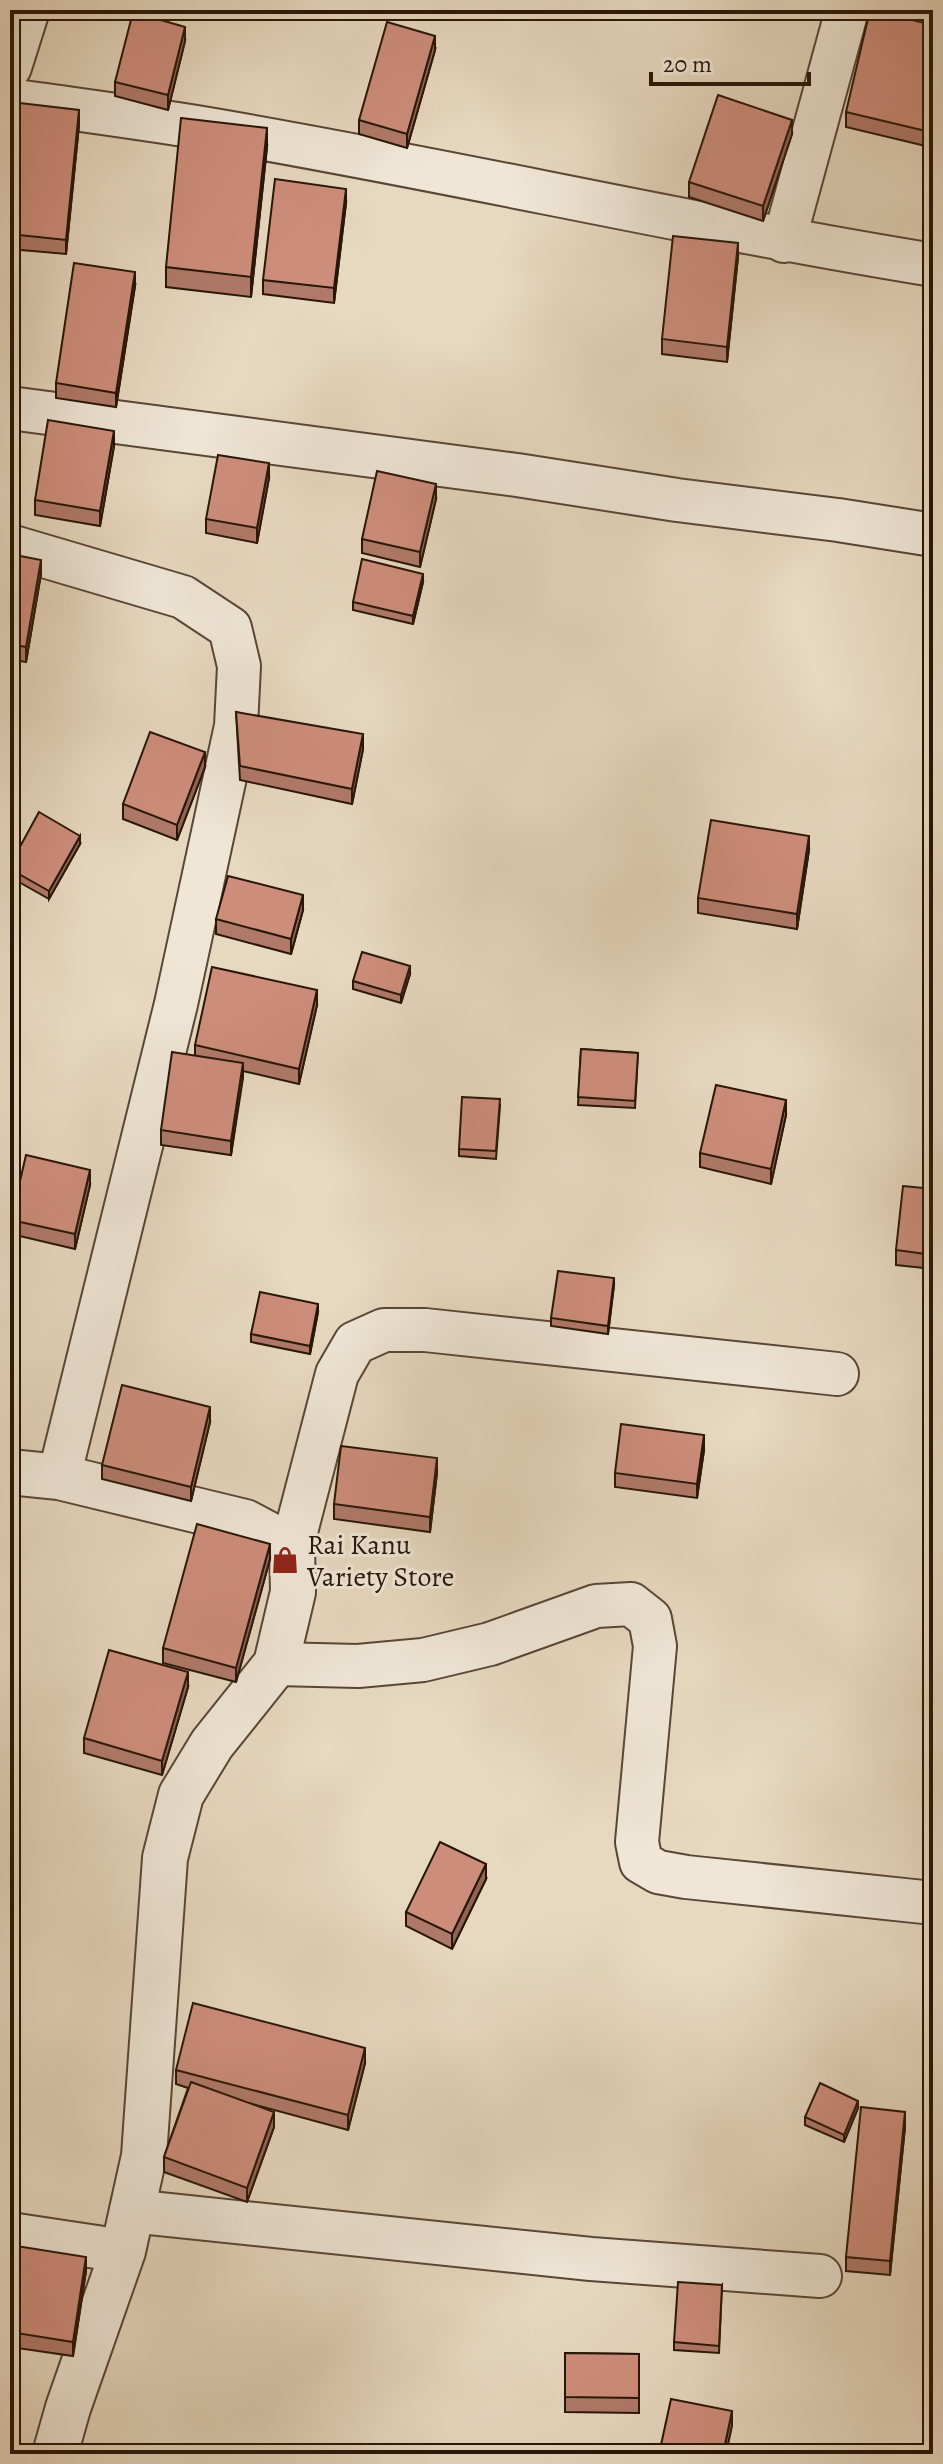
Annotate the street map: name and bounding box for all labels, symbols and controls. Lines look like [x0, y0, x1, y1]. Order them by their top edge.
scale bar [651, 36, 809, 86]
text: 20 m [663, 48, 712, 80]
place label: Rai Kanu Variety Store [306, 1526, 454, 1596]
shop icon: Rai Kanu Variety Store [270, 1545, 300, 1575]

